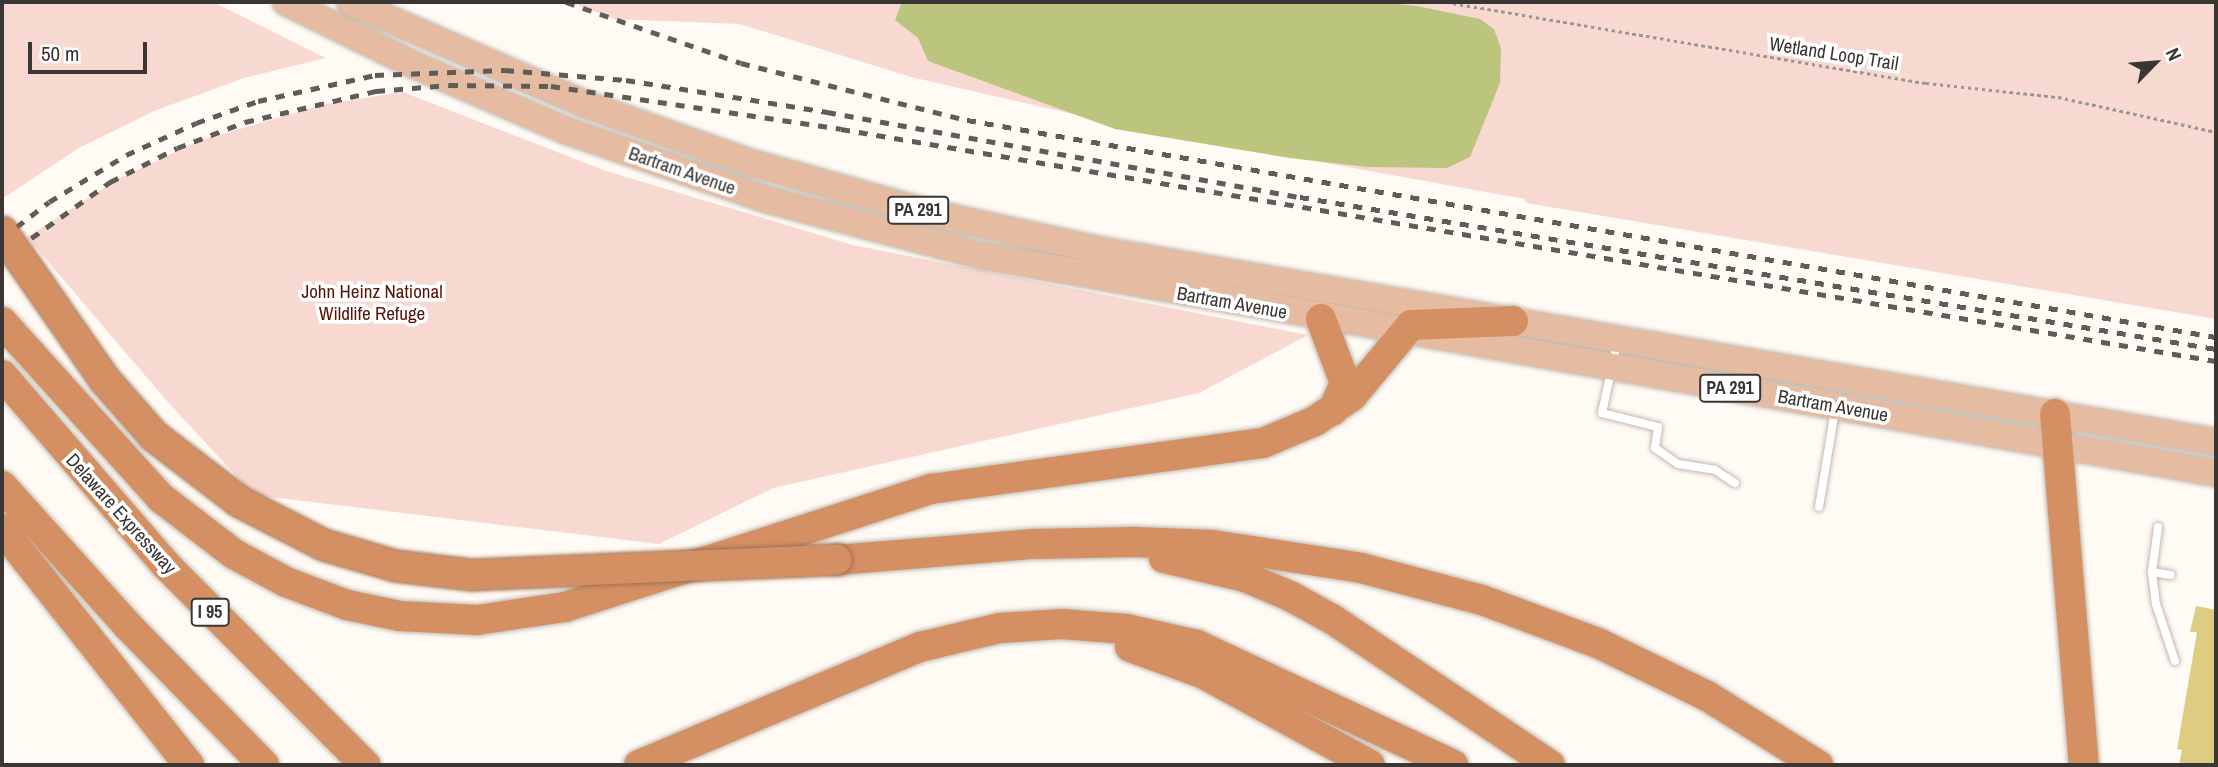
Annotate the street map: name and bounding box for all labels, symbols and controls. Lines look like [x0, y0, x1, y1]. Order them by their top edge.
scale bar [32, 28, 150, 72]
north arrow [2120, 28, 2190, 98]
street label: Wetland Loop Trail [1768, 33, 1900, 75]
text: 50 m [41, 39, 79, 68]
text: N [2160, 44, 2188, 65]
street label: Bartram Avenue [625, 142, 739, 200]
road number: PA 291 [886, 196, 950, 224]
park label: John Heinz National Wildlife Refuge [301, 281, 443, 325]
street label: Bartram Avenue [1175, 282, 1289, 324]
road number: PA 291 [1698, 374, 1762, 402]
street label: Bartram Avenue [1776, 385, 1890, 427]
street label: Delaware Expressway [61, 449, 181, 579]
road number: I 95 [189, 598, 231, 626]

